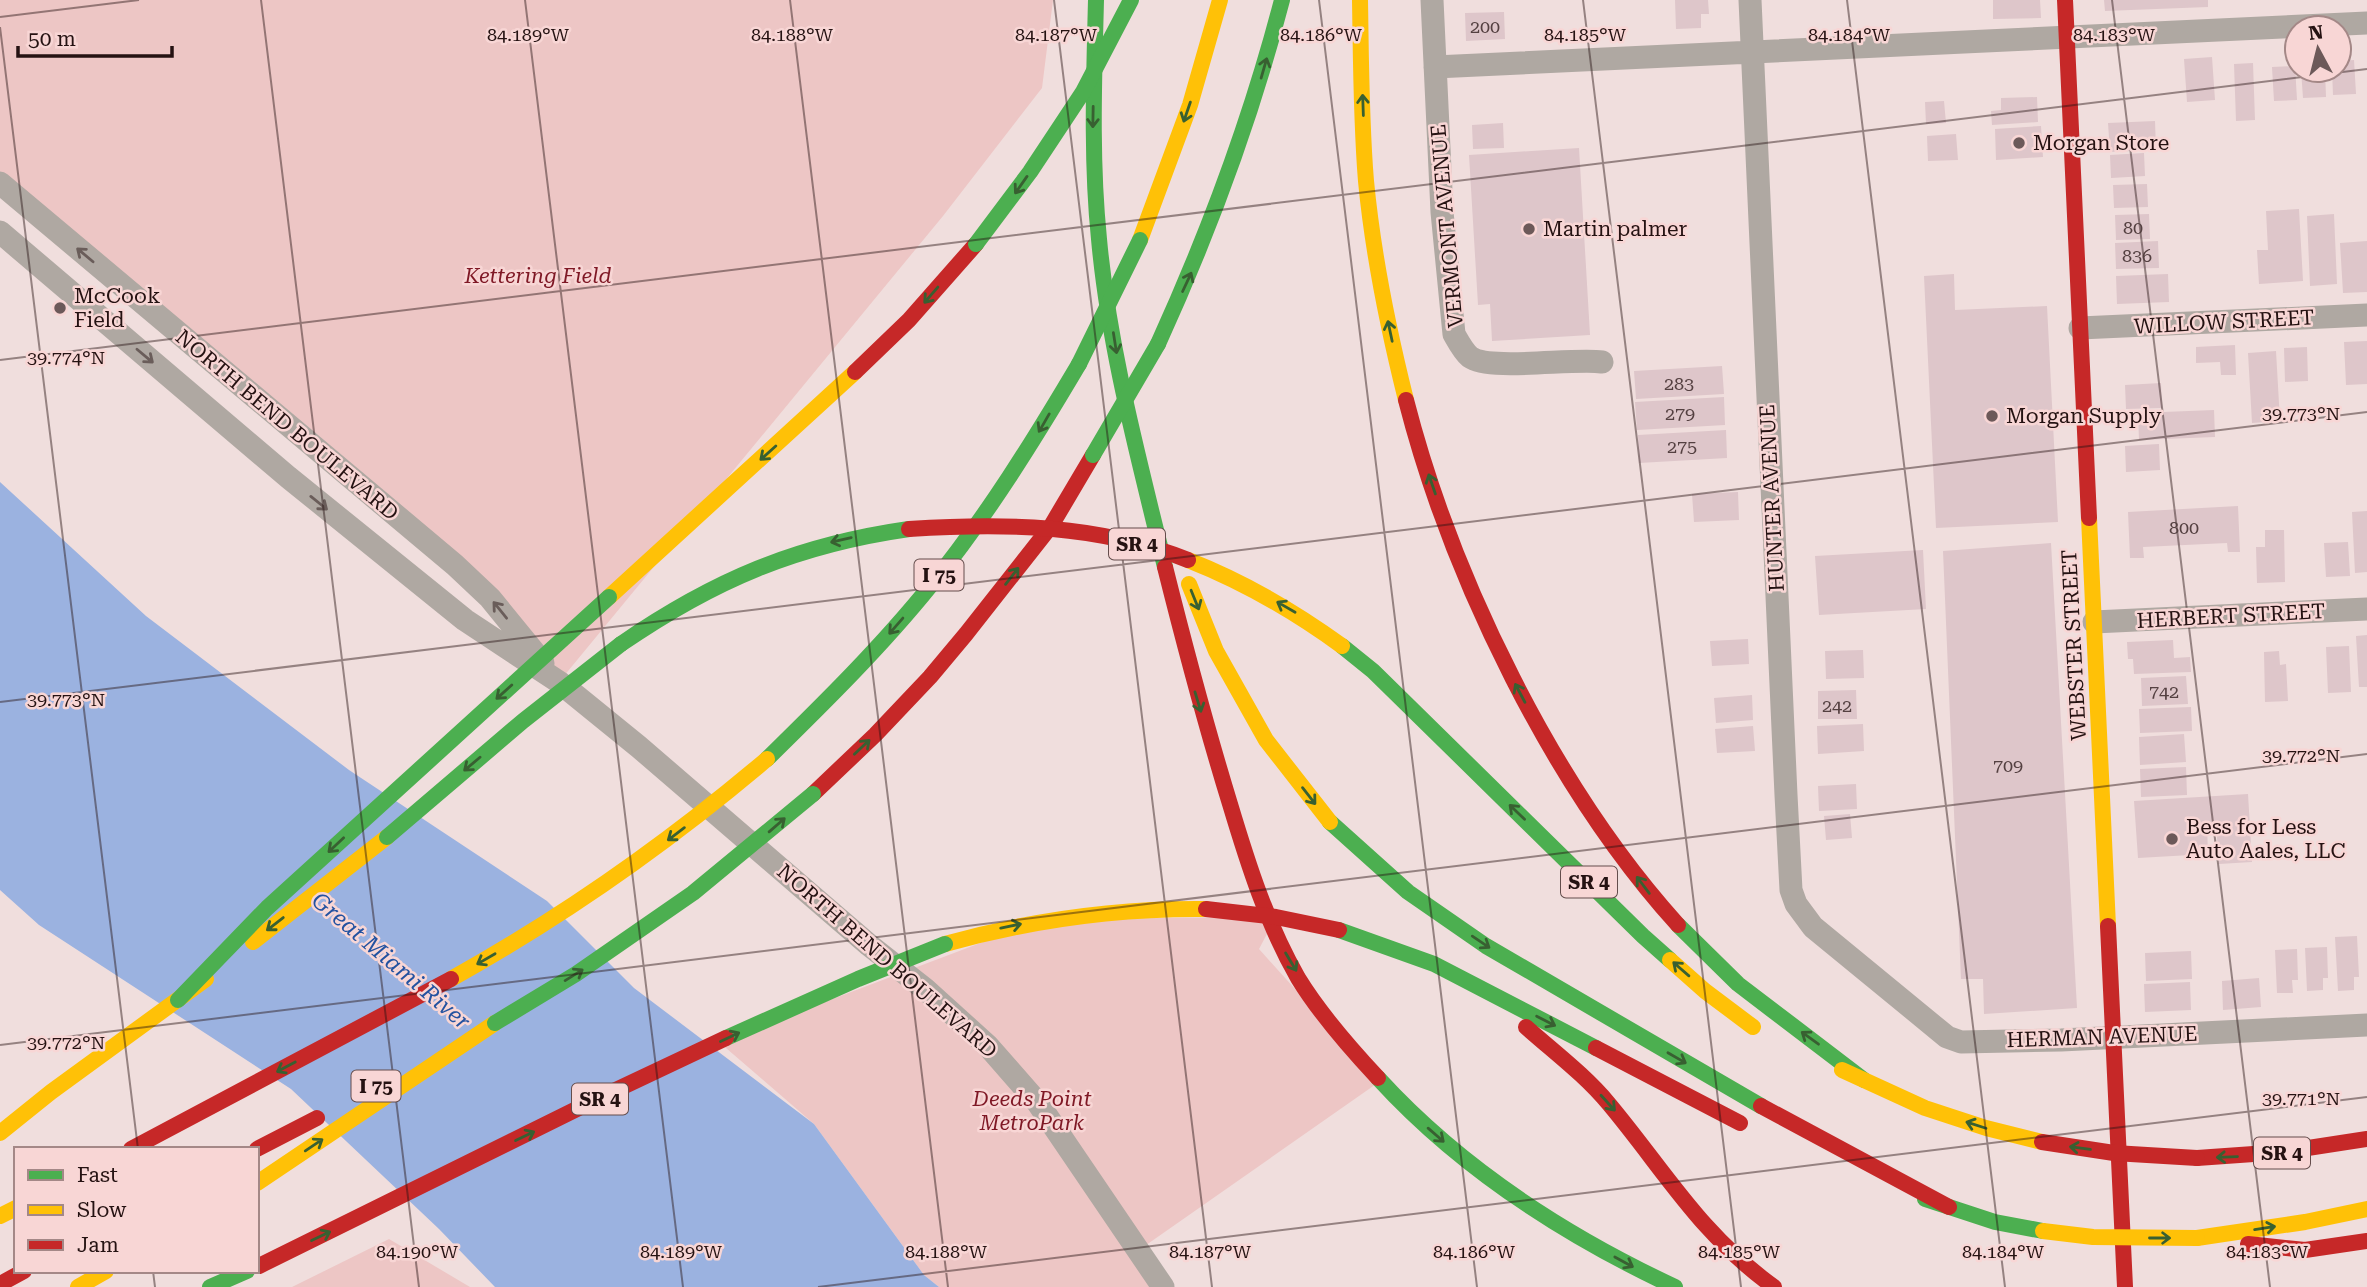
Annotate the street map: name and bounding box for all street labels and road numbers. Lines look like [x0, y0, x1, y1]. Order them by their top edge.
street label: VERMONT AVENUE [1426, 123, 1468, 329]
street label: WILLOW STREET [2133, 305, 2315, 339]
street label: NORTH BEND BOULEVARD [171, 325, 403, 525]
street label: HUNTER AVENUE [1755, 404, 1789, 592]
road number: SR 4 [1109, 528, 1165, 559]
street label: WEBSTER STREET [2057, 549, 2091, 741]
road number: I 75 [914, 560, 964, 590]
street label: HERBERT STREET [2136, 599, 2326, 633]
street label: NORTH BEND BOULEVARD [772, 859, 1002, 1063]
road number: SR 4 [1561, 866, 1617, 898]
street label: HERMAN AVENUE [2006, 1022, 2198, 1052]
road number: I 75 [352, 1070, 400, 1102]
road number: SR 4 [572, 1084, 628, 1114]
road number: SR 4 [2254, 1138, 2310, 1168]

